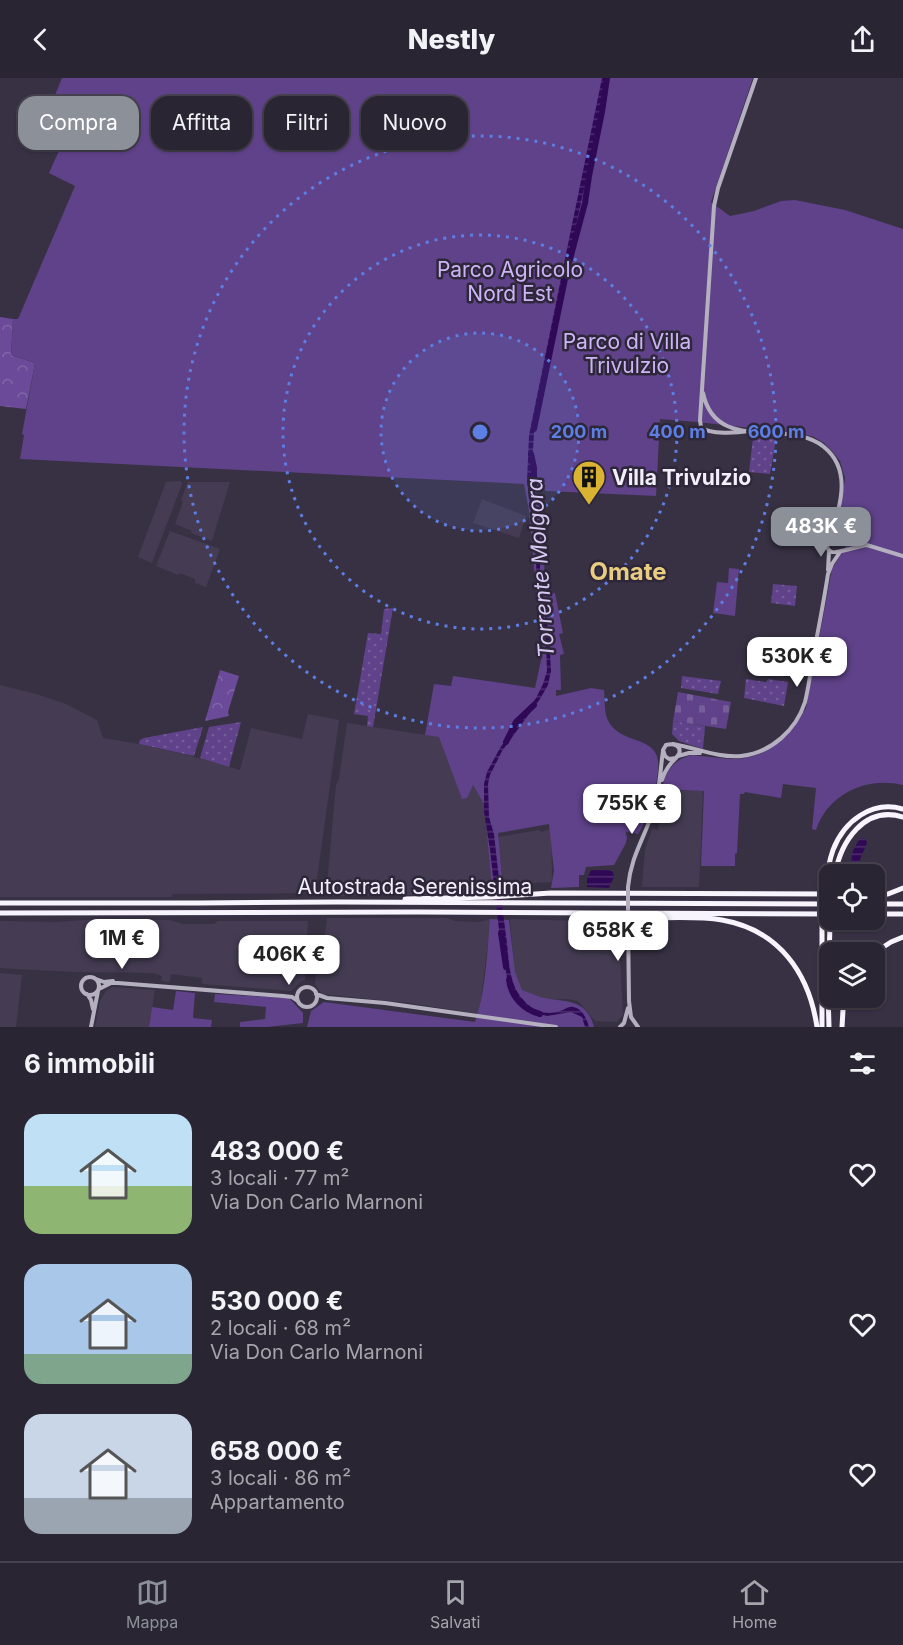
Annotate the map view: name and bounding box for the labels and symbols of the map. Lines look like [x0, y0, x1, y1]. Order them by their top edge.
park label: Parco Agricolo Nord Est [437, 257, 583, 306]
park label: Parco di Villa Trivulzio [563, 329, 691, 378]
text: 200 m [551, 421, 607, 442]
text: 400 m [648, 421, 706, 442]
text: 600 m [748, 421, 804, 442]
centre of rings [470, 422, 490, 442]
building icon: Villa Trivulzio [571, 459, 607, 506]
place label: Villa Trivulzio [612, 465, 751, 490]
water label: Torrente Molgora [521, 477, 559, 659]
pin: 483K € [772, 507, 870, 558]
district label: Omate [589, 557, 667, 586]
pin: 530K € [748, 637, 846, 688]
pin: 755K € [583, 784, 681, 835]
street label: Autostrada Serenissima [298, 874, 532, 899]
pin: 658K € [569, 911, 667, 962]
pin: 1M € [86, 919, 158, 970]
pin: 406K € [240, 935, 338, 986]

